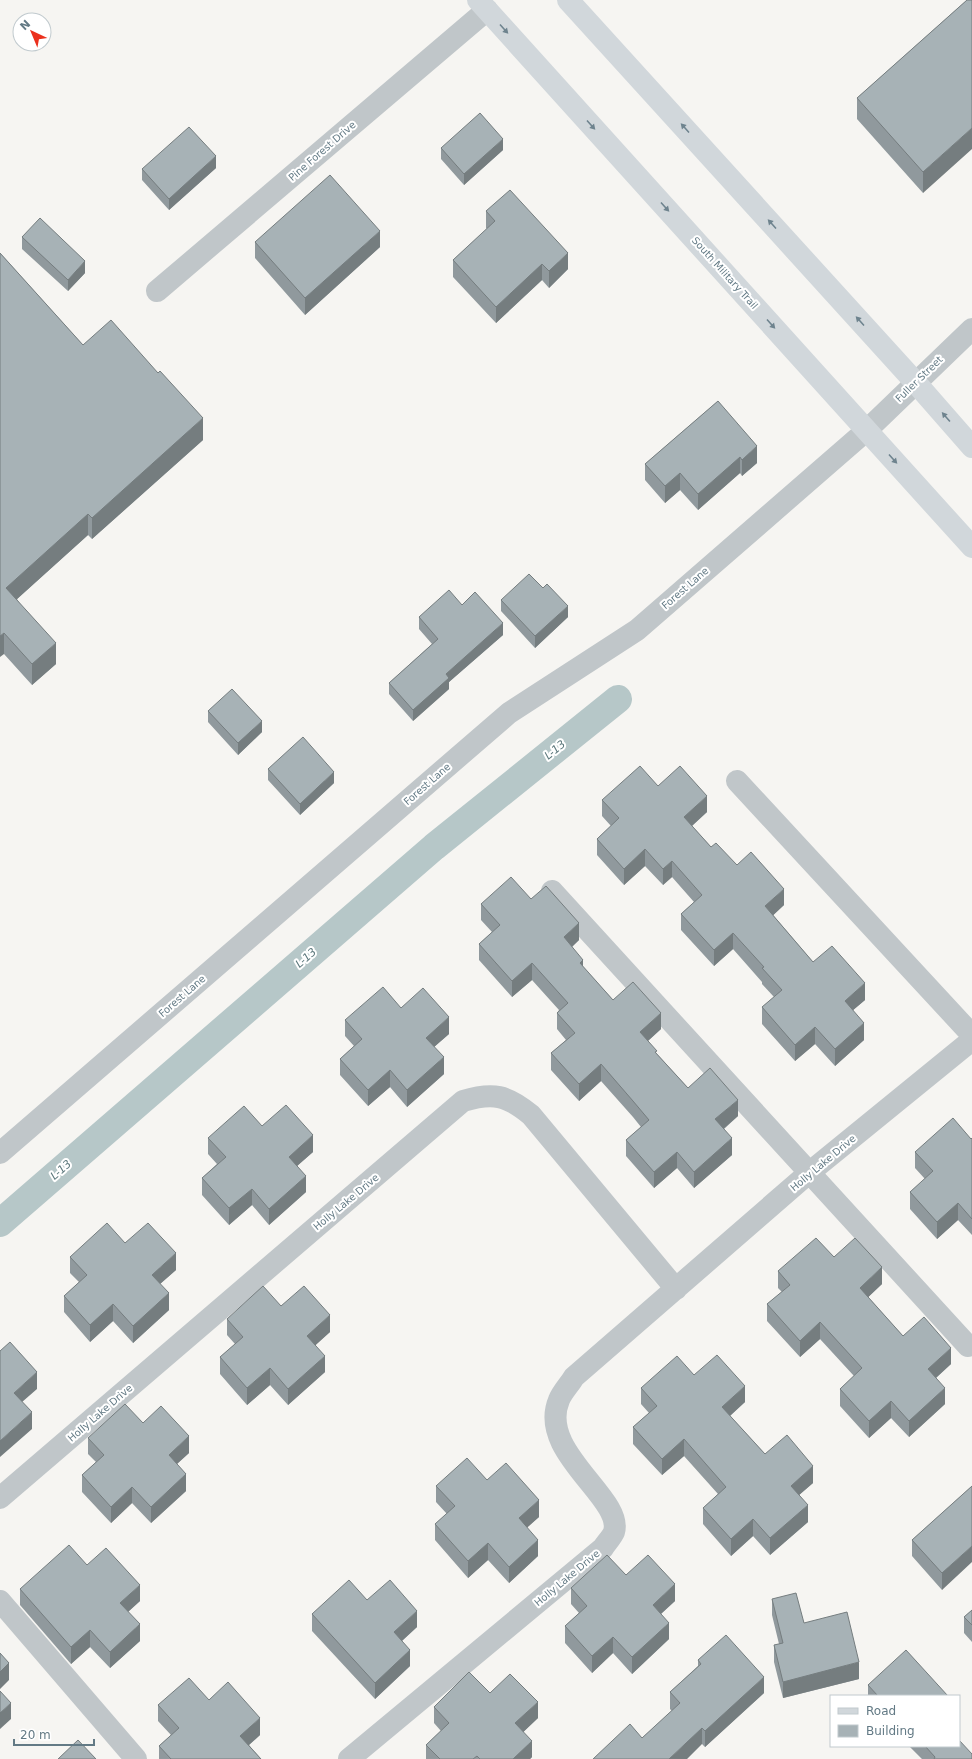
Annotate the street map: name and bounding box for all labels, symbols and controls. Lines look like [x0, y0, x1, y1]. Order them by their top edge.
north arrow [12, 12, 52, 52]
text: N [18, 17, 33, 33]
one-way arrow [499, 24, 509, 34]
street label: Pine Forest Drive [286, 119, 358, 183]
one-way arrow [586, 121, 595, 130]
one-way arrow [680, 123, 689, 133]
one-way arrow [660, 202, 670, 212]
one-way arrow [768, 220, 777, 229]
street label: South Military Trail [690, 235, 760, 311]
one-way arrow [855, 315, 864, 326]
one-way arrow [766, 320, 775, 329]
street label: Fuller Street [893, 354, 945, 404]
one-way arrow [942, 412, 951, 423]
one-way arrow [888, 454, 898, 464]
street label: Forest Lane [659, 565, 711, 611]
water label: L-13 [542, 738, 568, 762]
street label: Forest Lane [401, 761, 453, 807]
water label: L-13 [293, 945, 319, 971]
street label: Forest Lane [156, 973, 208, 1019]
street label: Holly Lake Drive [788, 1133, 858, 1193]
water label: L-13 [48, 1157, 74, 1183]
street label: Holly Lake Drive [311, 1172, 381, 1232]
street label: Holly Lake Drive [66, 1382, 134, 1444]
street label: Holly Lake Drive [532, 1548, 602, 1608]
legend [830, 1695, 960, 1747]
text: Road [866, 1704, 896, 1718]
scale bar [14, 1721, 94, 1747]
text: Building [866, 1724, 915, 1738]
text: 20 m [20, 1728, 51, 1742]

